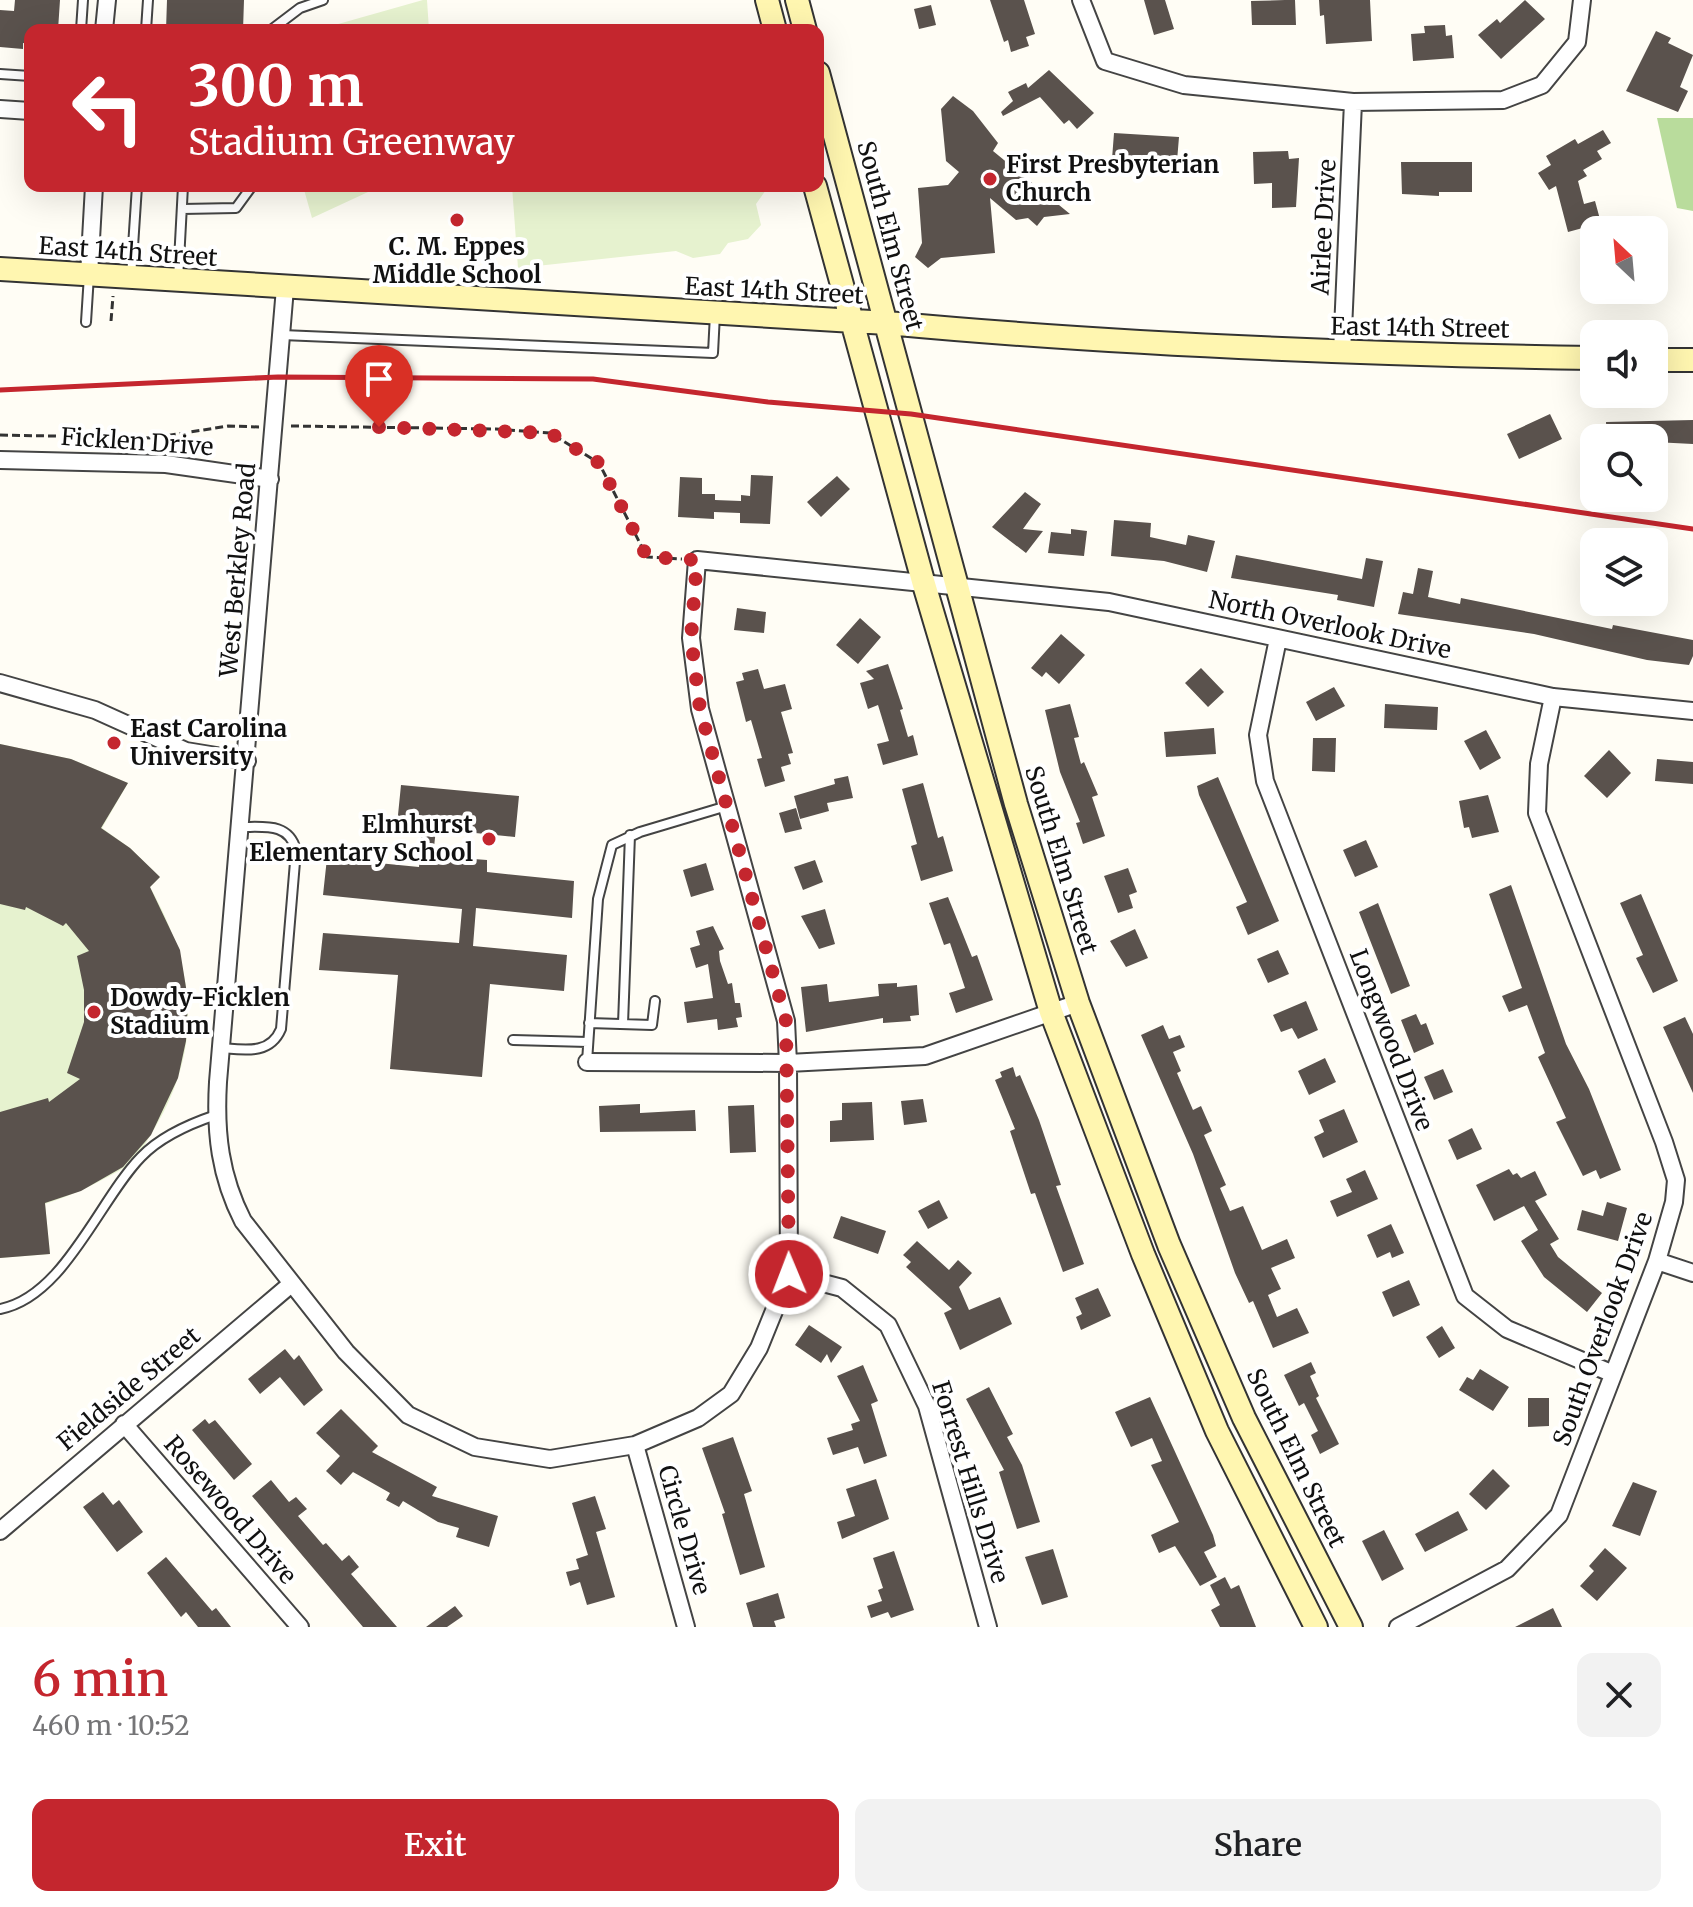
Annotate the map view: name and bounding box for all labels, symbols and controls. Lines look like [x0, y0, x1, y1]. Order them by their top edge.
text: 300 m [188, 51, 364, 121]
icon: left [56, 56, 160, 160]
text: Stadium Greenway [188, 120, 515, 165]
street label: South Elm Street [850, 138, 931, 335]
place label: First Presbyterian Church [1006, 149, 1219, 208]
street label: Airlee Drive [1304, 158, 1343, 297]
marker: First Presbyterian Church [981, 170, 999, 188]
marker: C. M. Eppes Middle School [448, 211, 466, 229]
north arrow [1580, 216, 1668, 304]
map controls [1580, 216, 1668, 616]
street label: East 14th Street [38, 230, 219, 273]
place label: C. M. Eppes Middle School [373, 231, 541, 290]
street label: East 14th Street [684, 270, 865, 311]
street label: East 14th Street [1330, 310, 1510, 345]
button: sound [1580, 320, 1668, 408]
pin [345, 345, 413, 427]
icon: arrive [357, 357, 401, 401]
street label: Ficklen Drive [60, 421, 214, 462]
button: search [1580, 424, 1668, 512]
street label: West Berkley Road [213, 461, 262, 679]
button: layers [1580, 528, 1668, 616]
street label: North Overlook Drive [1206, 584, 1454, 665]
place label: East Carolina University [130, 713, 287, 772]
marker: East Carolina University [105, 734, 123, 752]
street label: South Elm Street [1018, 762, 1105, 958]
place label: Elmhurst Elementary School [249, 809, 473, 868]
marker: Elmhurst Elementary School [480, 830, 498, 848]
street label: Longwood Drive [1343, 945, 1440, 1135]
place label: Dowdy-Ficklen Stadium [110, 982, 290, 1041]
marker: Dowdy-Ficklen Stadium [85, 1003, 103, 1021]
street label: South Overlook Drive [1546, 1207, 1659, 1450]
position arrow [747, 1232, 831, 1316]
street label: Fieldside Street [51, 1319, 207, 1457]
street label: South Elm Street [1240, 1363, 1353, 1553]
street label: Forrest Hills Drive [925, 1377, 1016, 1587]
street label: Rosewood Drive [157, 1429, 303, 1590]
street label: Circle Drive [651, 1462, 718, 1598]
text: 6 min [32, 1649, 168, 1709]
button: close [1577, 1653, 1661, 1737]
text: 460 m · 10:52 [32, 1709, 190, 1742]
button: Exit [32, 1799, 839, 1891]
button: Share [855, 1799, 1661, 1891]

